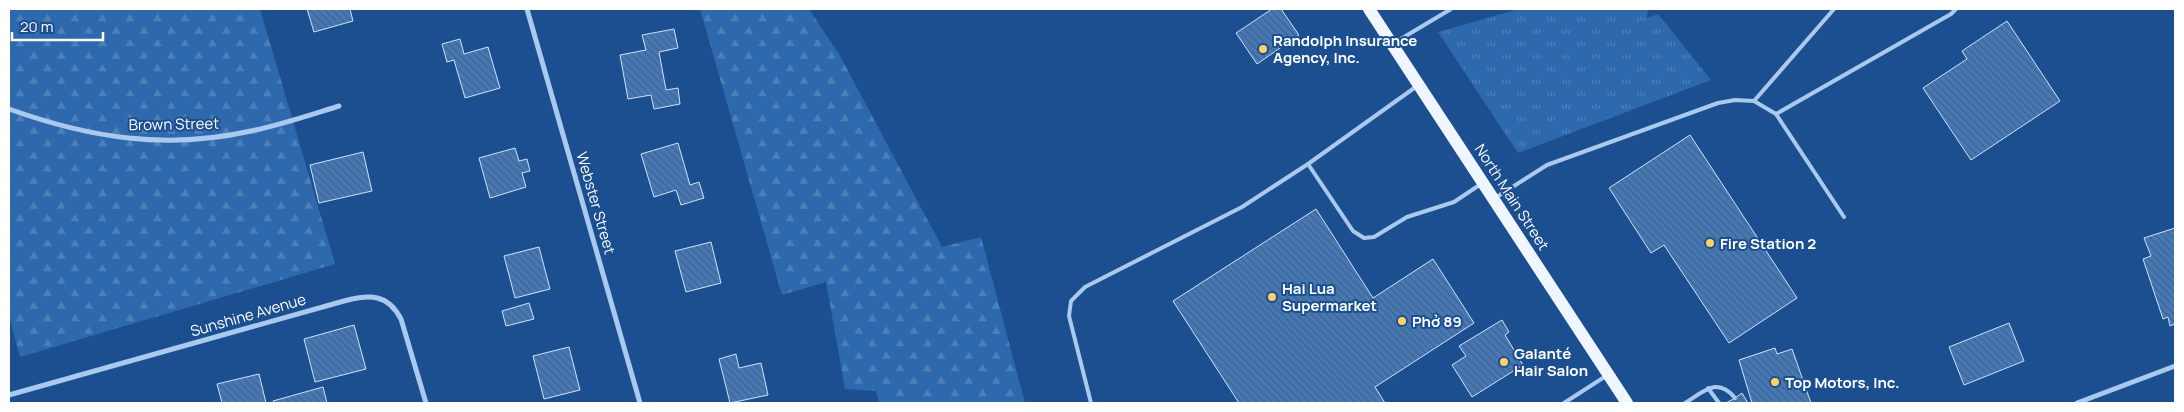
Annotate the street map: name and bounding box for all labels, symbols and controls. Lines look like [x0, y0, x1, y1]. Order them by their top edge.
scale bar [12, 10, 104, 42]
text: 20 m [20, 16, 53, 37]
place label: Randolph Insurance Agency, Inc. [1273, 30, 1417, 68]
marker: Randolph Insurance Agency, Inc. [1257, 43, 1269, 55]
street label: Brown Street [129, 113, 219, 135]
street label: North Main Street [1470, 140, 1554, 254]
street label: Webster Street [571, 149, 621, 257]
place label: Fire Station 2 [1720, 233, 1816, 254]
marker: Fire Station 2 [1704, 237, 1716, 249]
place label: Hai Lua Supermarket [1282, 278, 1377, 316]
street label: Sunshine Avenue [188, 288, 308, 342]
marker: Hai Lua Supermarket [1266, 291, 1278, 303]
place label: Phở 89 [1412, 311, 1462, 332]
marker: Phở 89 [1396, 315, 1408, 327]
place label: Galanté Hair Salon [1514, 343, 1588, 381]
marker: Galanté Hair Salon [1498, 356, 1510, 368]
place label: Top Motors, Inc. [1785, 372, 1900, 393]
marker: Top Motors, Inc. [1769, 376, 1781, 388]

